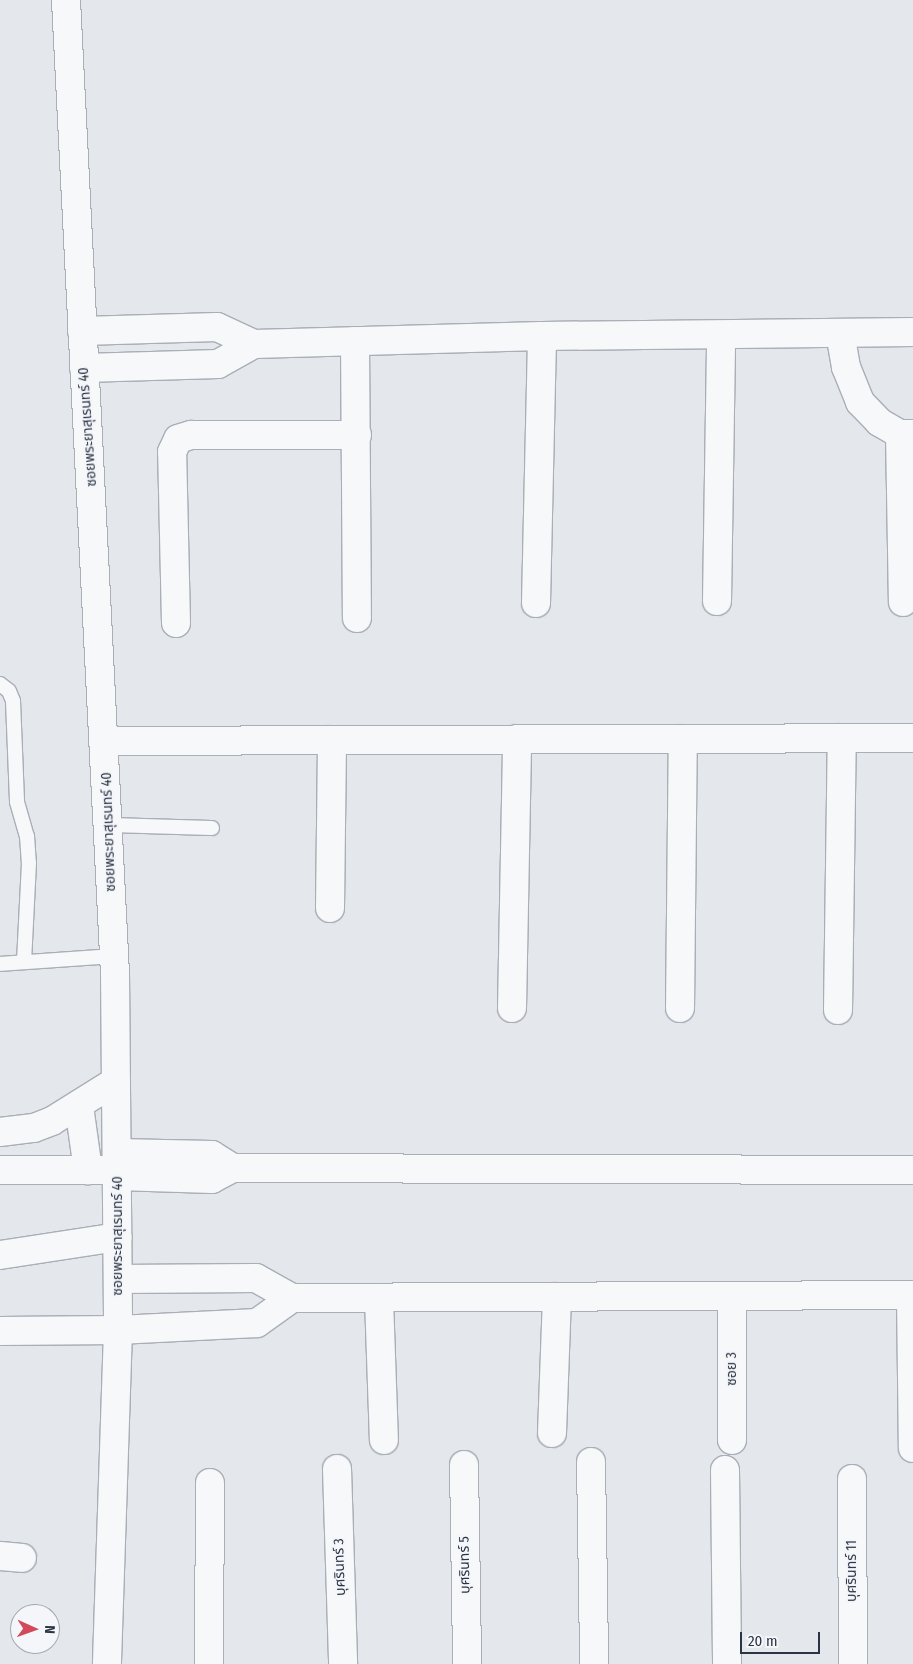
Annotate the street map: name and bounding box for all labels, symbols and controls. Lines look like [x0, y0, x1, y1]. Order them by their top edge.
street label: ซอยพระยาสุเรนทร์ 40 [75, 367, 101, 487]
street label: ซอยพระยาสุเรนทร์ 40 [99, 772, 119, 892]
street label: ซอยพระยาสุเรนทร์ 40 [110, 1176, 126, 1296]
street label: ซอย 3 [724, 1352, 740, 1386]
street label: บุศรินทร์ 5 [456, 1536, 474, 1594]
street label: บุศรินทร์ 3 [331, 1538, 349, 1596]
street label: บุศรินทร์ 11 [844, 1540, 860, 1602]
north arrow [10, 1604, 60, 1654]
scale bar [743, 1622, 823, 1654]
text: N [41, 1625, 58, 1634]
text: 20 m [748, 1632, 778, 1650]

